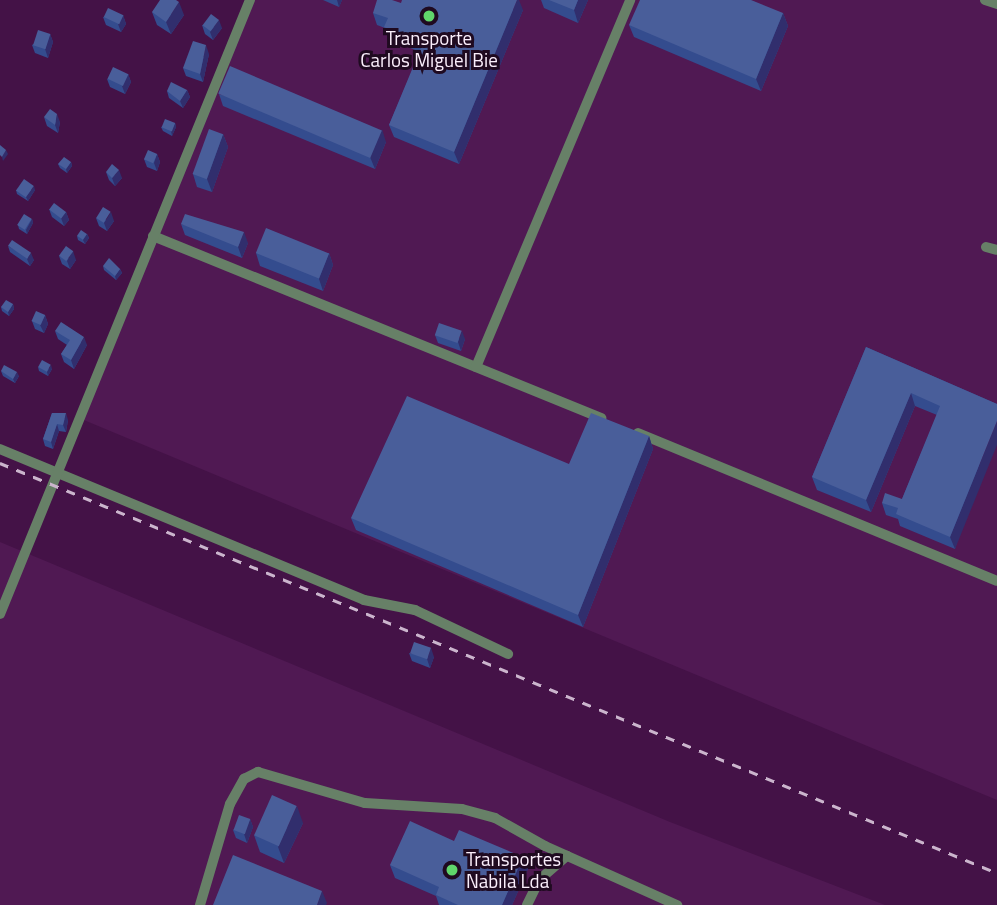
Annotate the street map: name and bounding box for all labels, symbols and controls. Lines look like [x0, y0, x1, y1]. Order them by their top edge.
marker: Transporte Carlos Miguel Bie [421, 8, 437, 24]
place label: Transporte Carlos Miguel Bie [360, 27, 498, 71]
place label: Transportes Nabila Lda [466, 848, 561, 892]
marker: Transportes Nabila Lda [444, 862, 460, 878]

